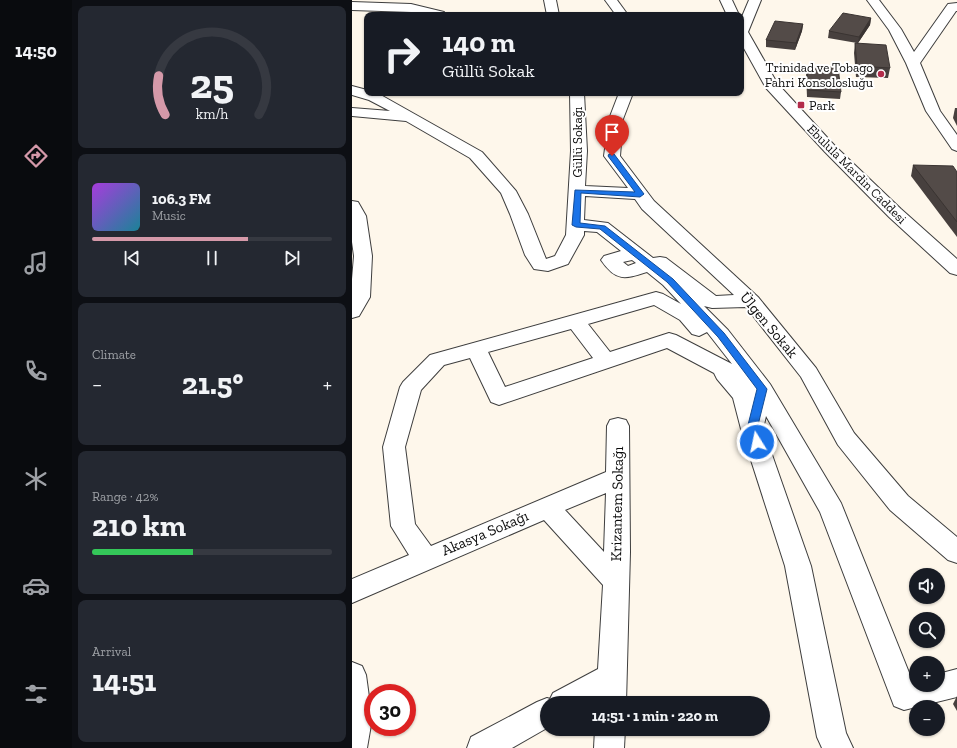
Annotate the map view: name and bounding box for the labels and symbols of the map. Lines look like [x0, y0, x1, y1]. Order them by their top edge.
place label: Trinidad ve Tobago Fahri Konsolosluğu [765, 60, 874, 90]
marker: Trinidad ve Tobago Fahri Konsolosluğu [876, 69, 886, 79]
place label: Park [809, 98, 835, 113]
marker: Park [796, 100, 806, 110]
street label: Güllü Sokağı [570, 106, 585, 177]
pin [595, 115, 629, 156]
street label: Ebulula Mardin Caddesi [804, 121, 910, 227]
street label: Ülgen Sokak [736, 288, 802, 362]
position arrow [736, 421, 778, 463]
street label: Krizantem Sokağı [607, 446, 627, 562]
street label: Akasya Sokağı [439, 507, 531, 559]
speed limit sign: 30 [364, 684, 416, 736]

